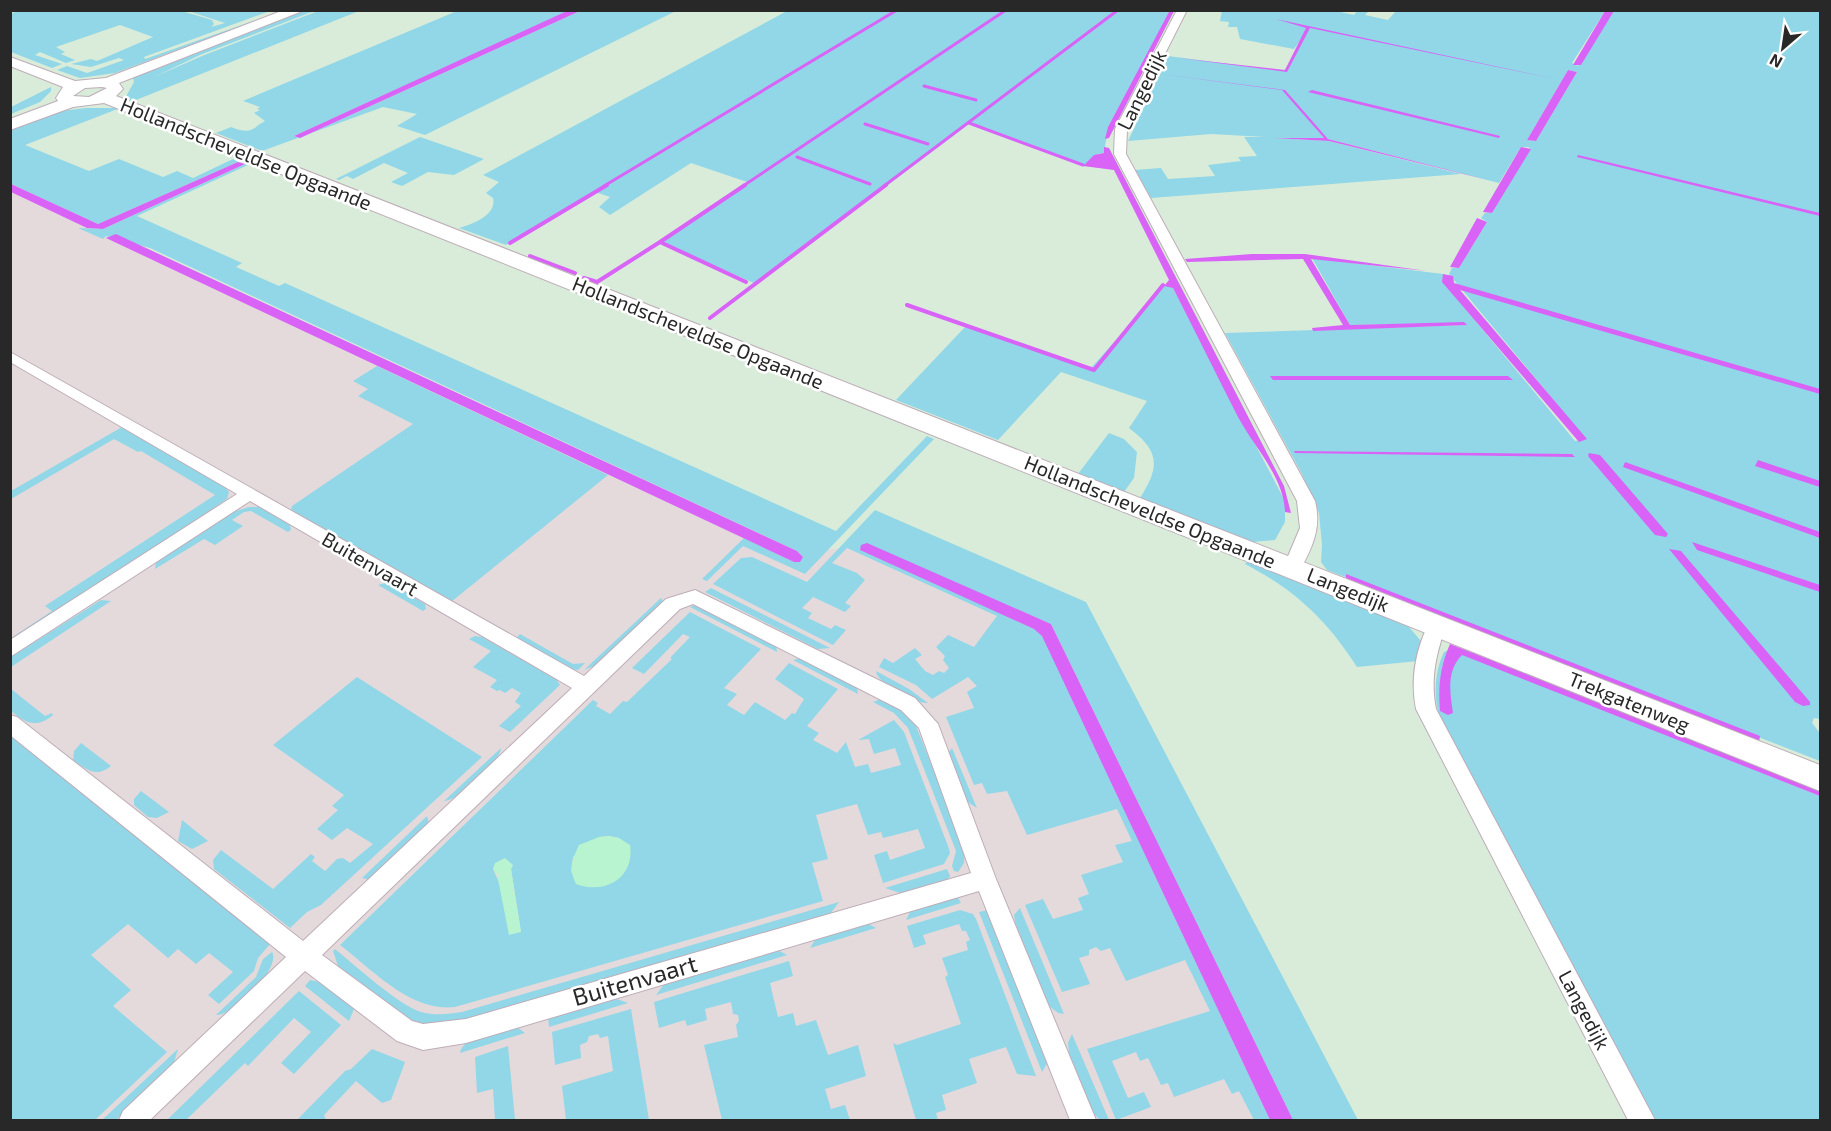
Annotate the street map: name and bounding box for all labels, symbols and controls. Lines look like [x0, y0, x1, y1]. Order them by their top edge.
north arrow [1753, 18, 1813, 78]
street label: Langedijk [1111, 46, 1171, 134]
text: N [1766, 50, 1785, 73]
street label: Hollandscheveldse Opgaande [117, 92, 375, 215]
street label: Hollandscheveldse Opgaande [569, 271, 827, 394]
street label: Hollandscheveldse Opgaande [1021, 450, 1279, 573]
street label: Buitenvaart [318, 526, 423, 600]
street label: Langedijk [1304, 562, 1393, 616]
street label: Trekgatenweg [1565, 666, 1694, 736]
street label: Buitenvaart [569, 948, 700, 1011]
street label: Langedijk [1554, 966, 1616, 1053]

